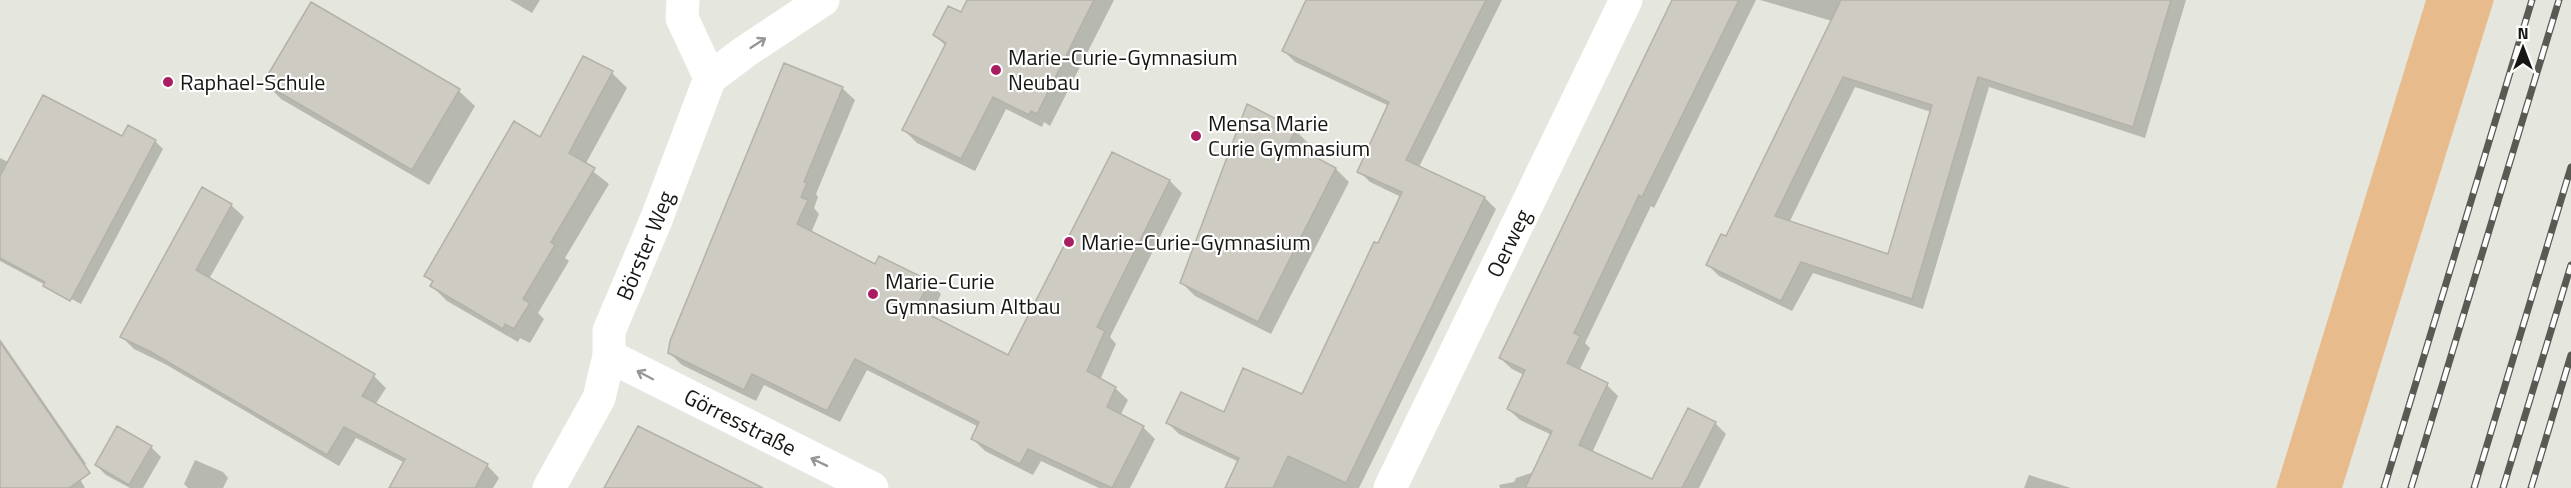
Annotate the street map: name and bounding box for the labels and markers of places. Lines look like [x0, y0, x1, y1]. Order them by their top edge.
place label: Marie-Curie-Gymnasium Neubau [1008, 40, 1238, 99]
marker: Marie-Curie-Gymnasium Neubau [989, 63, 1003, 77]
place label: Raphael-Schule [180, 65, 325, 99]
marker: Raphael-Schule [161, 75, 175, 89]
place label: Mensa Marie Curie Gymnasium [1208, 106, 1370, 165]
marker: Mensa Marie Curie Gymnasium [1189, 129, 1203, 143]
place label: Marie-Curie-Gymnasium [1081, 225, 1311, 259]
marker: Marie-Curie-Gymnasium [1062, 235, 1076, 249]
place label: Marie-Curie Gymnasium Altbau [885, 264, 1060, 323]
marker: Marie-Curie Gymnasium Altbau [866, 287, 880, 301]

